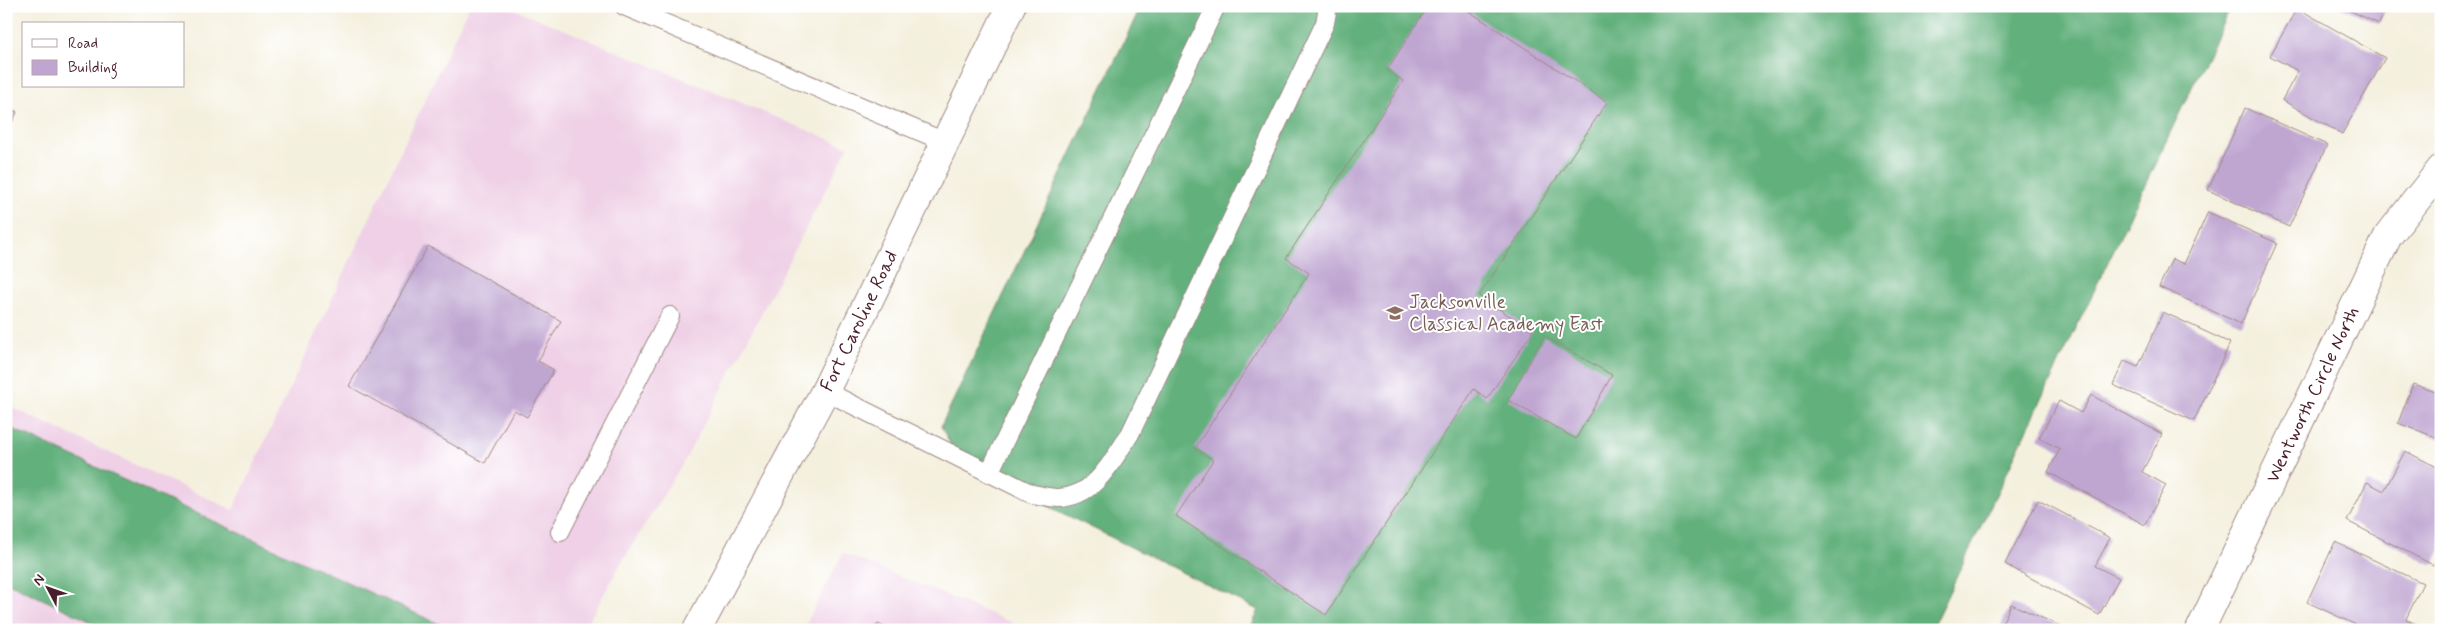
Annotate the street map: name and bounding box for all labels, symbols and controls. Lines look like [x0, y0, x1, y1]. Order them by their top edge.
legend [22, 22, 185, 88]
text: Road [68, 34, 98, 54]
text: Building [68, 58, 118, 79]
street label: Fort Caroline Road [814, 246, 904, 395]
place label: Jacksonville Classical Academy East [1409, 290, 1603, 338]
street label: Wentworth Circle North [2260, 302, 2365, 487]
school or university icon: Jacksonville Classical Academy East [1385, 303, 1405, 323]
north arrow [22, 564, 72, 614]
text: N [29, 571, 49, 590]

